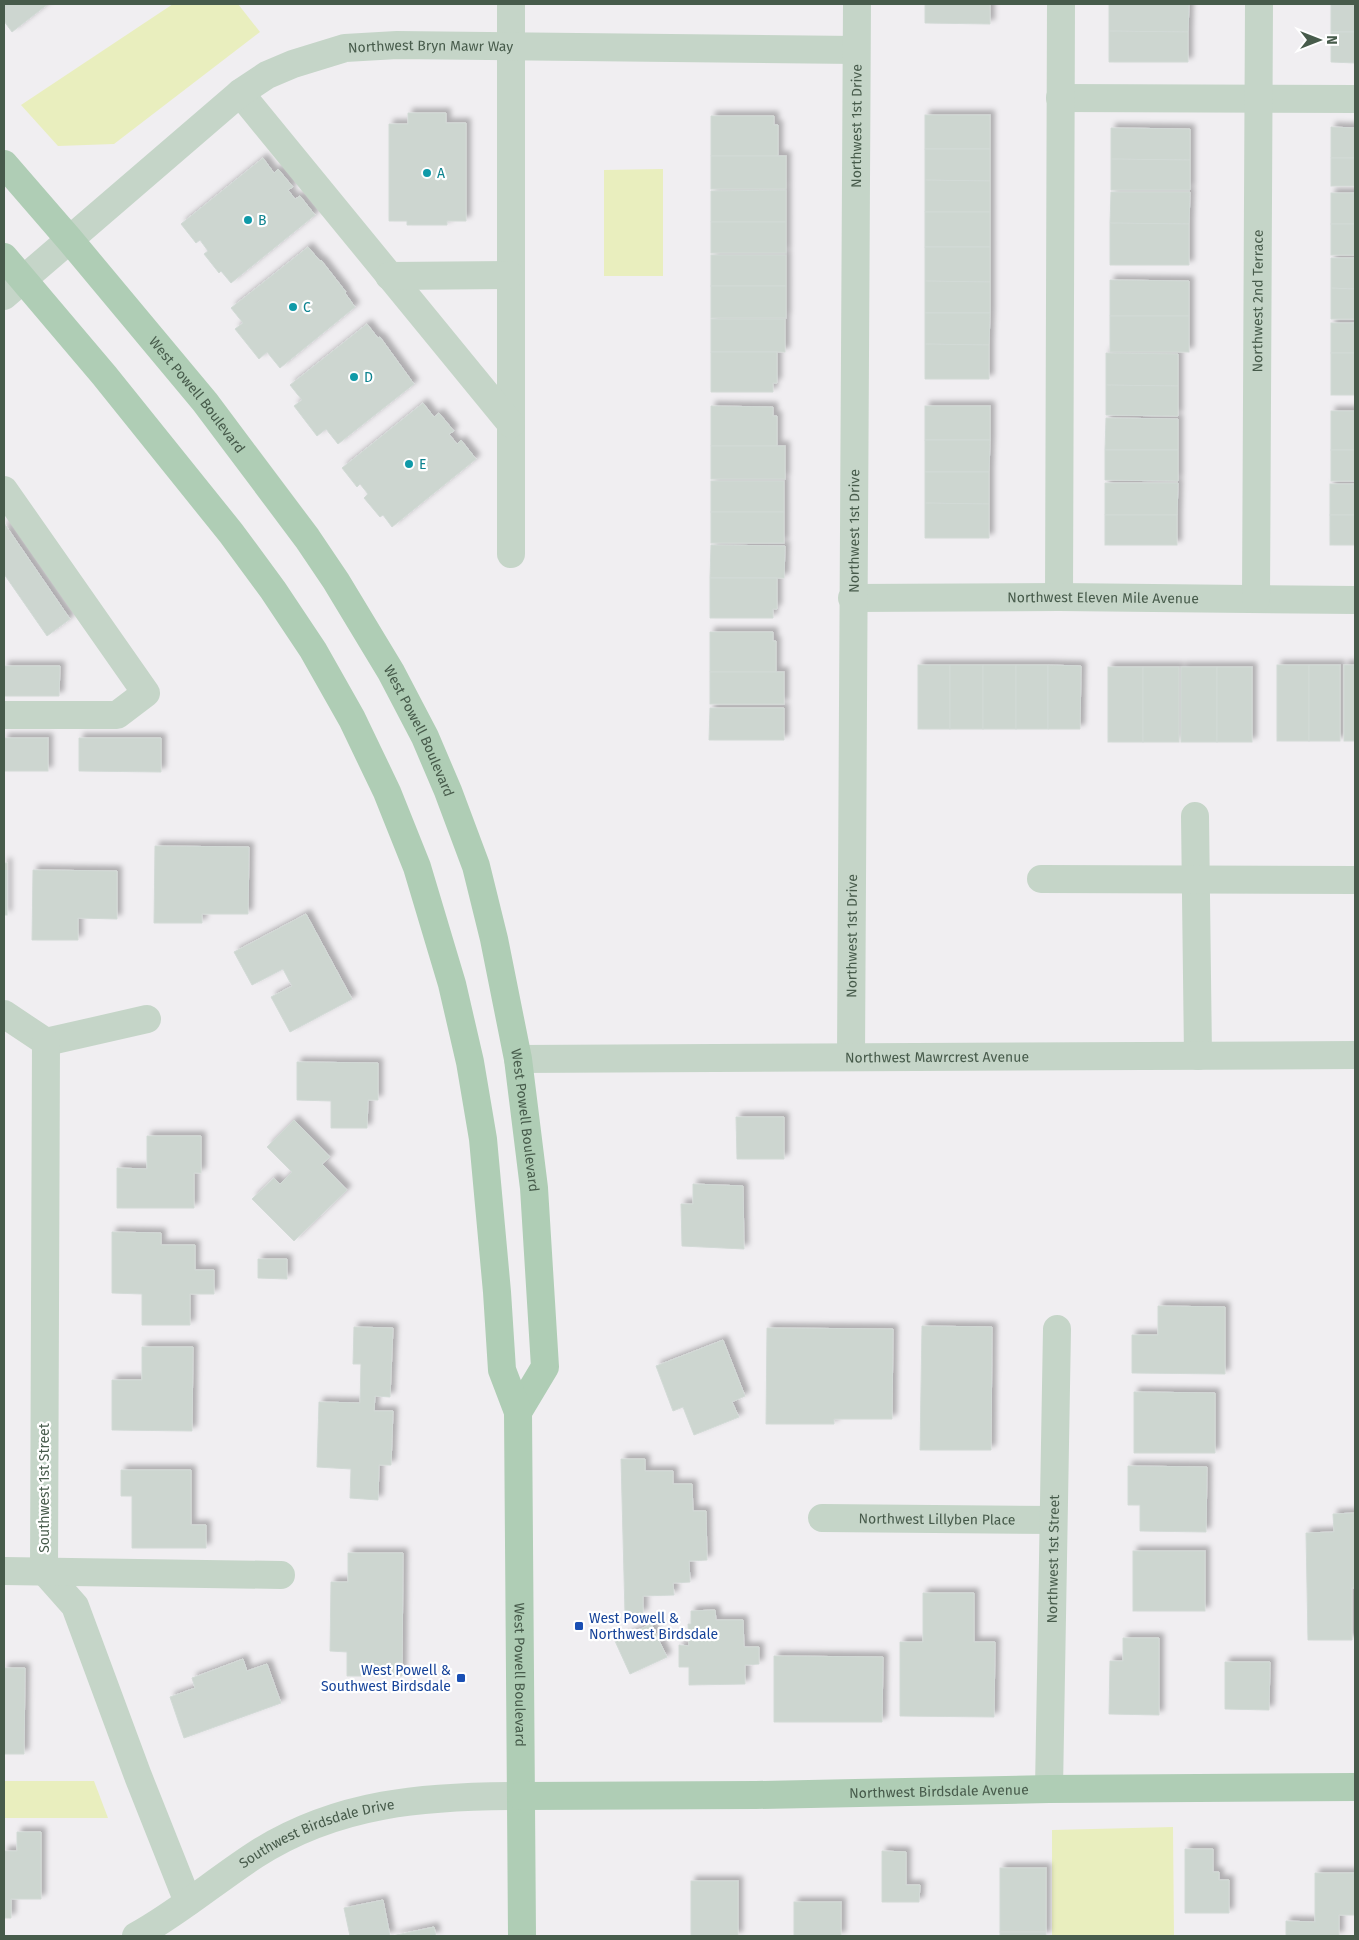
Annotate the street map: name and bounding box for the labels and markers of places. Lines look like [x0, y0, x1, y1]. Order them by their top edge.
place label: A [437, 165, 445, 182]
marker: A [421, 167, 433, 179]
place label: B [258, 212, 267, 229]
marker: B [242, 214, 254, 226]
place label: C [303, 299, 311, 316]
marker: C [287, 301, 299, 313]
place label: D [364, 369, 373, 386]
marker: D [348, 371, 360, 383]
place label: E [419, 456, 427, 473]
marker: E [403, 458, 415, 470]
place label: West Powell & Northwest Birdsdale [589, 1610, 718, 1643]
marker: West Powell & Northwest Birdsdale [573, 1620, 585, 1632]
place label: West Powell & Southwest Birdsdale [321, 1662, 451, 1695]
marker: West Powell & Southwest Birdsdale [455, 1672, 467, 1684]

